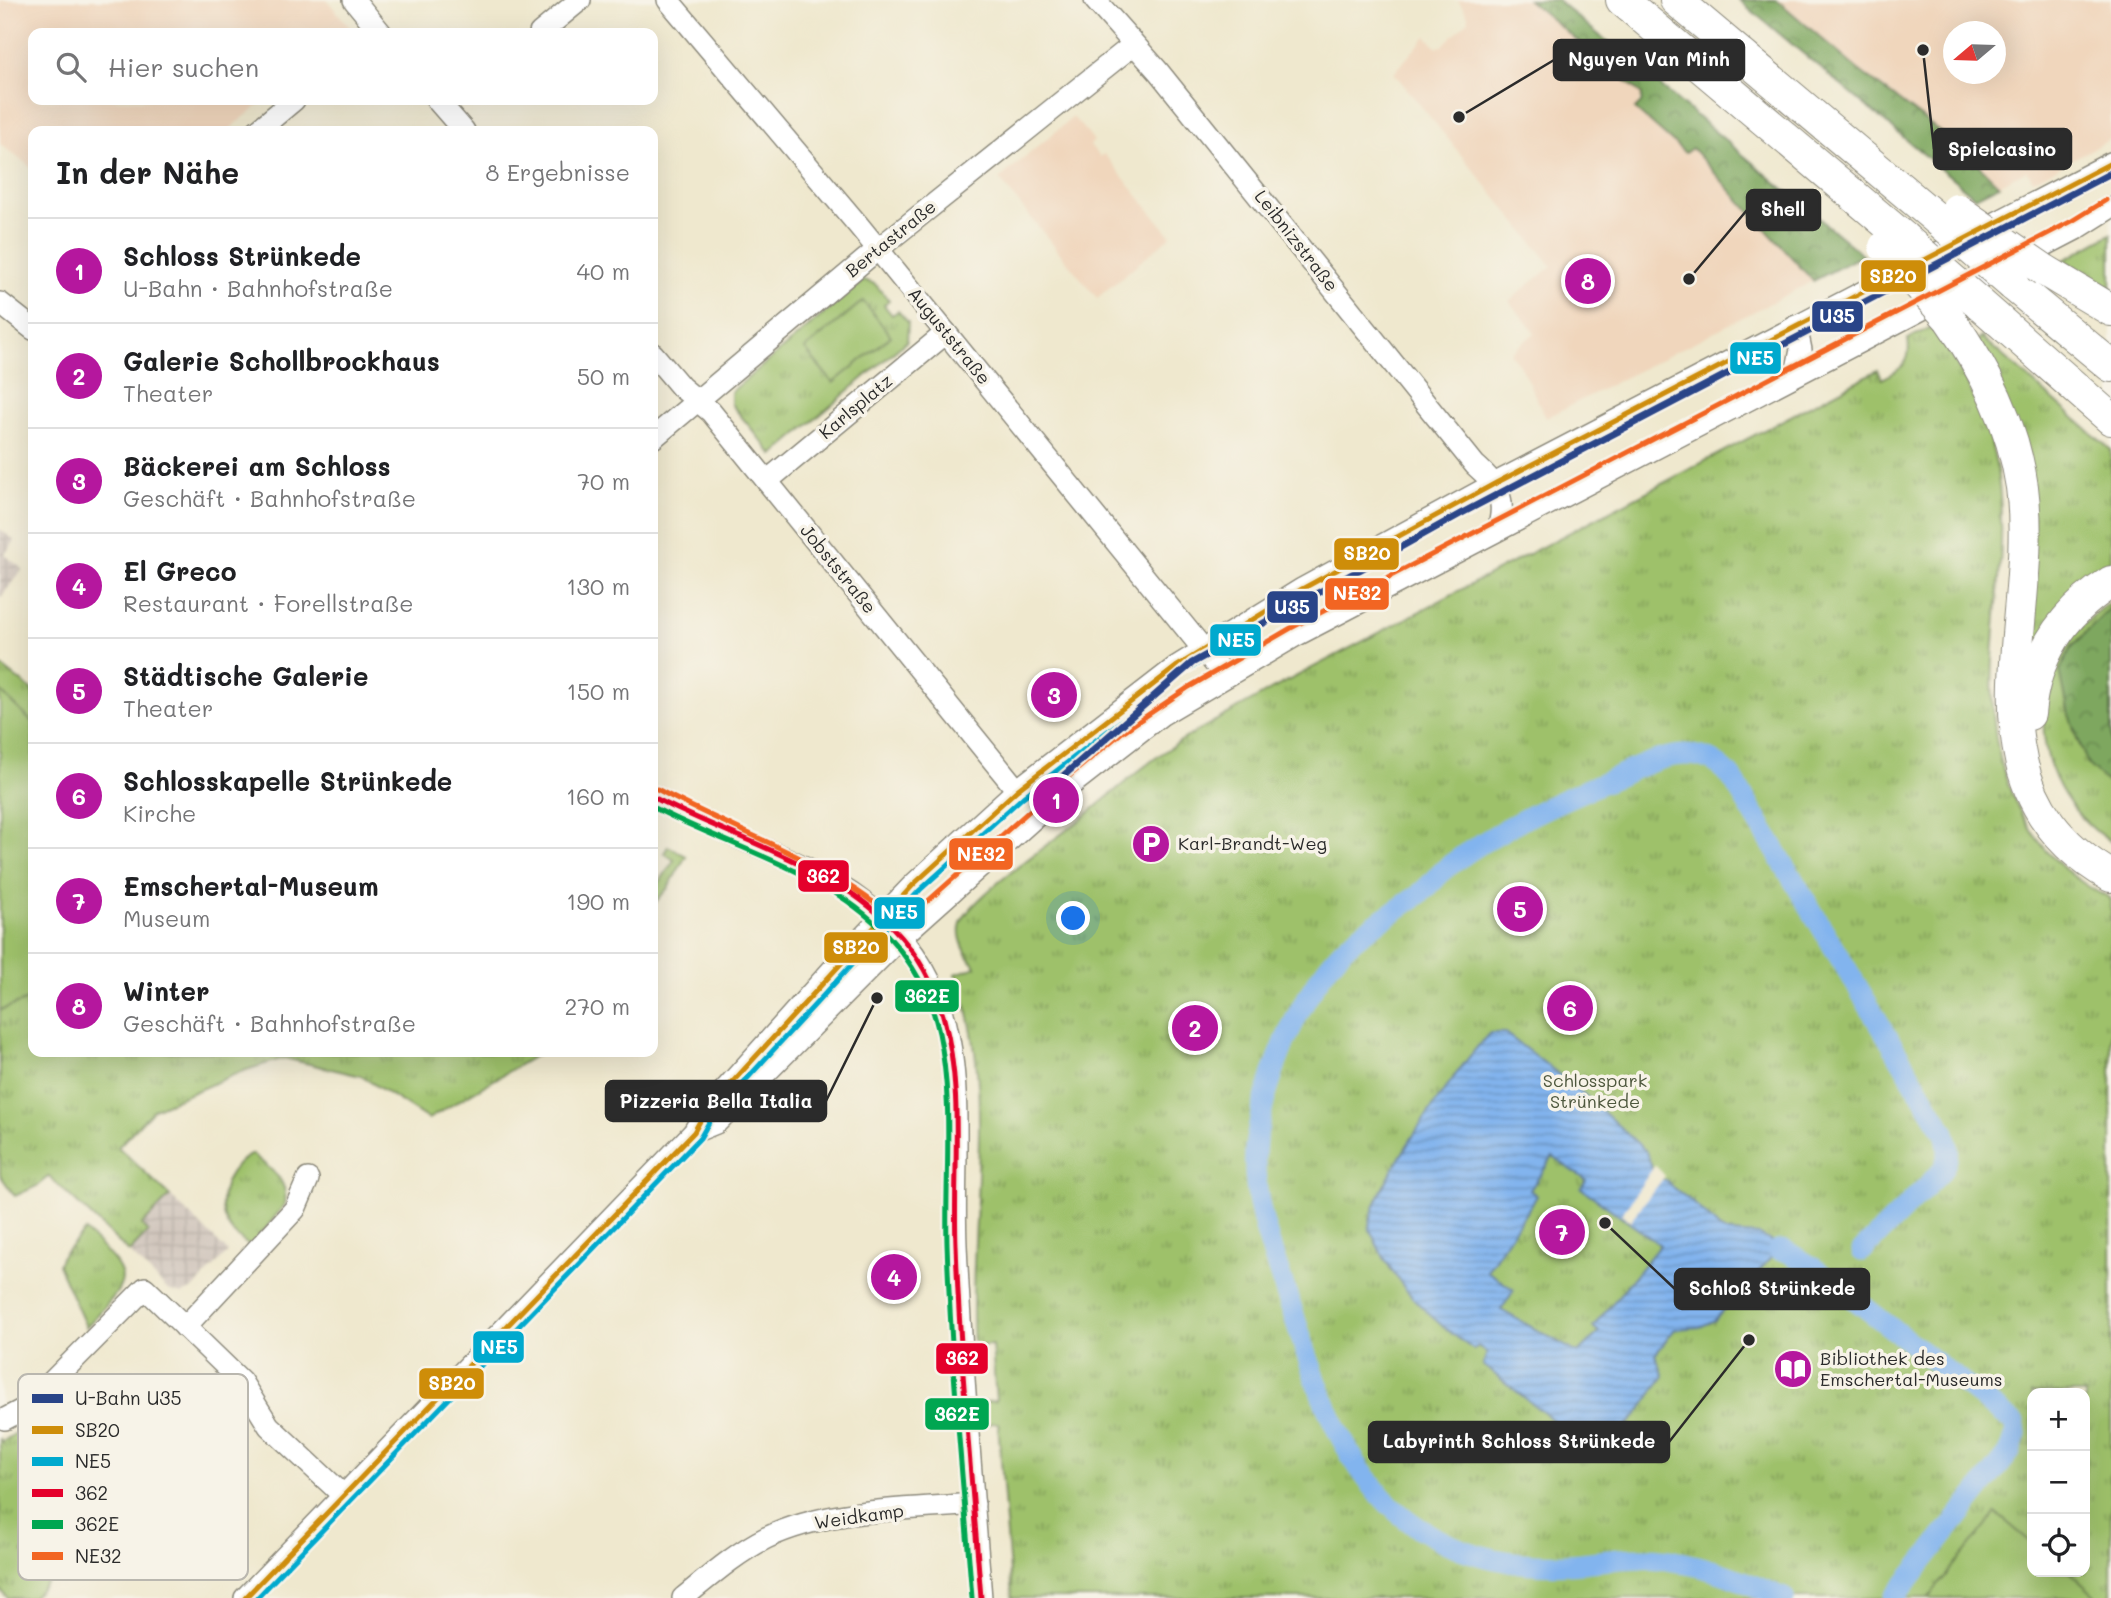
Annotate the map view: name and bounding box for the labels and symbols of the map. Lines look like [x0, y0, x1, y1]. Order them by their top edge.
north arrow [1943, 21, 2006, 84]
callout: Nguyen Van Minh [1554, 40, 1744, 80]
text: Nguyen Van Minh [1568, 46, 1730, 71]
callout: Spielcasino [1934, 129, 2071, 169]
text: Spielcasino [1948, 136, 2056, 161]
street label: Leibnizstraße [1250, 185, 1344, 296]
callout: Shell [1747, 190, 1820, 230]
street label: Bertastraße [840, 194, 941, 282]
text: Shell [1761, 196, 1805, 221]
pin: 8 [1565, 255, 1611, 307]
line badge: SB20 [1860, 259, 1927, 293]
text: SB20 [1869, 263, 1917, 288]
street label: Auguststraße [903, 282, 996, 389]
line badge: U35 [1811, 300, 1864, 333]
text: U35 [1819, 303, 1855, 328]
line badge: NE5 [1729, 341, 1782, 375]
text: NE5 [1736, 345, 1774, 370]
street label: Karlsplatz [813, 368, 897, 444]
street label: Jobststraße [795, 519, 882, 618]
line badge: SB20 [1333, 537, 1400, 571]
text: SB20 [1343, 540, 1391, 565]
line badge: NE32 [1324, 577, 1390, 611]
text: NE32 [1333, 580, 1381, 605]
line badge: U35 [1266, 590, 1319, 624]
text: U35 [1274, 594, 1310, 619]
line badge: NE5 [1209, 623, 1262, 657]
text: NE5 [1217, 627, 1255, 652]
pin: 3 [1031, 669, 1077, 721]
pin: 1 [1033, 774, 1079, 826]
parking icon: Karl-Brandt-Weg [1130, 823, 1172, 865]
place label: Karl-Brandt-Weg [1178, 831, 1327, 855]
line badge: NE32 [948, 837, 1014, 871]
text: NE32 [957, 841, 1005, 866]
line badge: 362 [797, 859, 850, 893]
text: 362 [806, 863, 840, 888]
pin: 5 [1497, 883, 1543, 935]
line badge: NE5 [873, 896, 926, 930]
text: NE5 [880, 899, 918, 924]
your location [1056, 901, 1090, 935]
line badge: SB20 [823, 931, 889, 964]
text: SB20 [832, 934, 880, 959]
line badge: 362E [894, 979, 960, 1013]
pin: 6 [1547, 982, 1593, 1034]
text: 362E [904, 983, 950, 1008]
pin: 2 [1172, 1002, 1218, 1054]
park label: Schlosspark Strünkede [1543, 1068, 1647, 1113]
callout: Pizzeria Bella Italia [606, 1081, 826, 1121]
text: Pizzeria Bella Italia [620, 1088, 812, 1113]
pin: 7 [1539, 1206, 1585, 1258]
pin: 4 [871, 1251, 917, 1303]
callout: Schloß Strünkede [1675, 1269, 1869, 1309]
text: Schloß Strünkede [1689, 1275, 1855, 1300]
line badge: NE5 [472, 1330, 525, 1364]
text: NE5 [480, 1334, 518, 1359]
line badge: 362 [935, 1342, 989, 1375]
text: 362 [945, 1345, 979, 1370]
place label: Bibliothek des Emschertal-Museums [1820, 1346, 2003, 1391]
library icon: Bibliothek des Emschertal-Museums [1772, 1348, 1814, 1390]
line badge: SB20 [418, 1367, 485, 1400]
text: SB20 [428, 1370, 476, 1395]
legend [18, 1374, 248, 1580]
text: U-Bahn U35 [75, 1385, 182, 1410]
line badge: 362E [924, 1397, 990, 1431]
text: 362E [934, 1401, 980, 1426]
text: SB20 [75, 1417, 120, 1442]
callout: Labyrinth Schloss Strünkede [1369, 1422, 1669, 1462]
text: Labyrinth Schloss Strünkede [1383, 1428, 1655, 1453]
text: NE5 [75, 1448, 111, 1473]
text: 362 [75, 1480, 108, 1505]
street label: Weidkamp [813, 1498, 905, 1534]
text: 362E [75, 1511, 119, 1536]
text: NE32 [75, 1543, 122, 1568]

